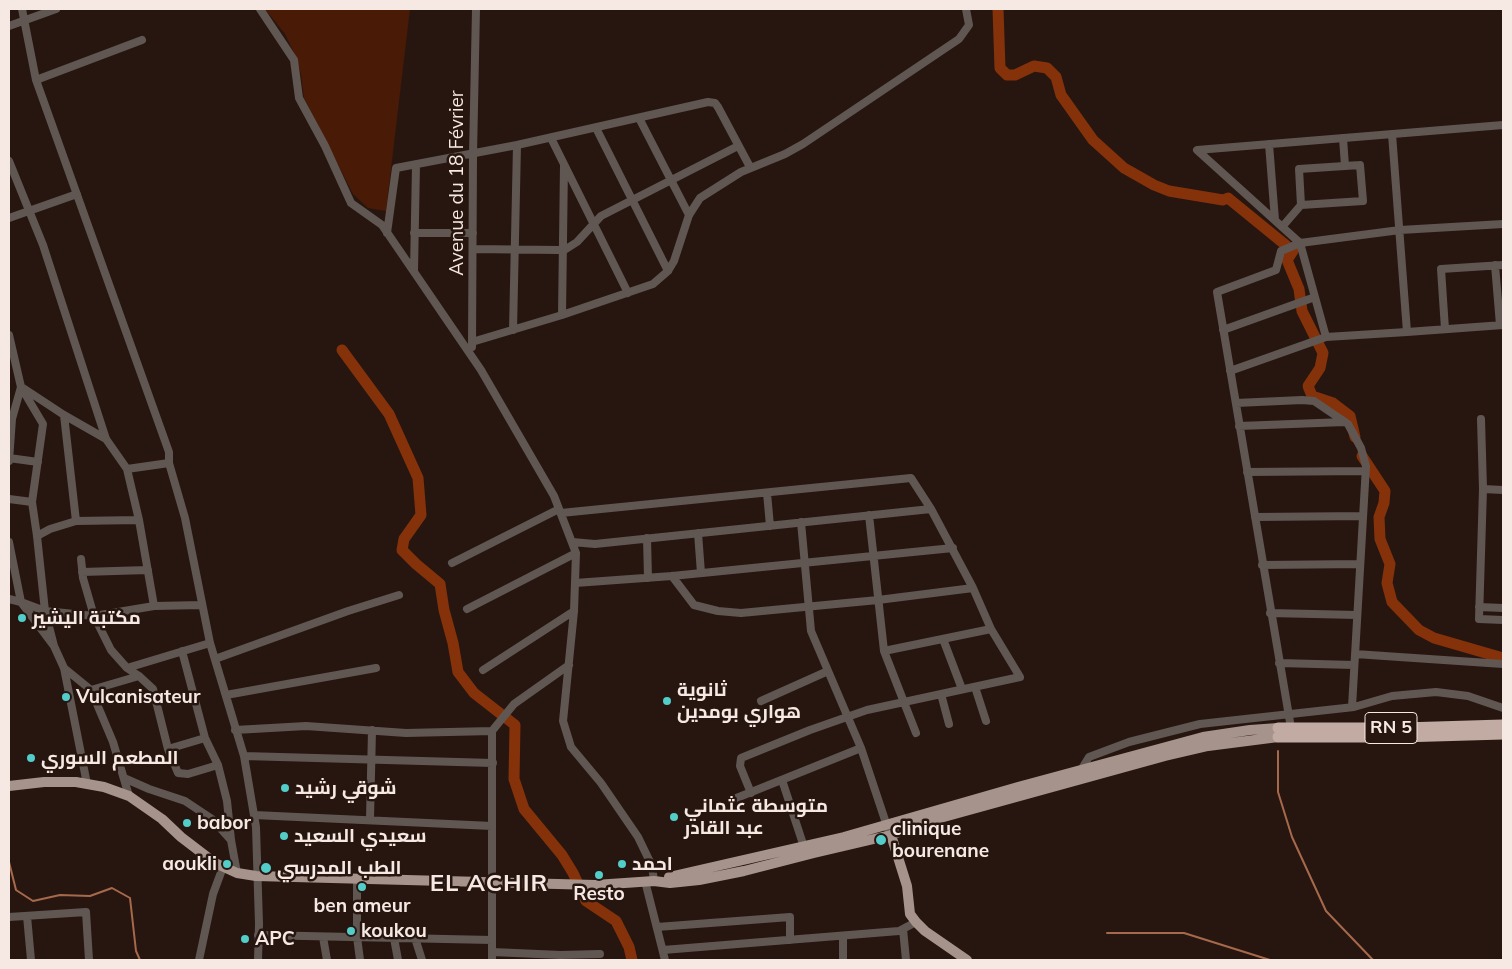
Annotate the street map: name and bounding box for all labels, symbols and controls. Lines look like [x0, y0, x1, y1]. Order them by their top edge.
street label: Avenue du 18 Février [446, 90, 468, 276]
place label: مكتبة اليشير [32, 607, 141, 629]
marker: مكتبة اليشير [16, 612, 28, 624]
place label: ثانوية هواري بومدين [677, 679, 801, 723]
place label: Vulcanisateur [76, 686, 200, 708]
marker: Vulcanisateur [60, 691, 72, 703]
marker: ثانوية هواري بومدين [661, 695, 673, 707]
road number: RN 5 [1365, 712, 1417, 744]
place label: المطعم السوري [41, 747, 179, 769]
marker: المطعم السوري [25, 752, 37, 764]
place label: شوقي رشيد [295, 777, 397, 799]
marker: شوقي رشيد [279, 782, 291, 794]
place label: متوسطة عثماني عبد القادر [684, 795, 828, 839]
marker: متوسطة عثماني عبد القادر [668, 811, 680, 823]
place label: babor [197, 812, 251, 834]
marker: babor [181, 817, 193, 829]
place label: clinique bourenane [892, 818, 989, 862]
place label: سعيدي السعيد [294, 825, 427, 847]
marker: سعيدي السعيد [278, 830, 290, 842]
marker: clinique bourenane [874, 833, 888, 847]
place label: aoukli [162, 853, 217, 875]
place label: احمد [632, 853, 673, 875]
place label: الطب المدرسي [277, 857, 401, 879]
marker: aoukli [221, 858, 233, 870]
marker: احمد [616, 858, 628, 870]
marker: الطب المدرسي [259, 861, 273, 875]
marker: Resto [593, 869, 605, 881]
district label: EL ACHIR [429, 870, 549, 898]
marker: ben ameur [356, 881, 368, 893]
place label: Resto [573, 883, 625, 905]
place label: ben ameur [314, 895, 410, 917]
place label: koukou [361, 920, 427, 942]
marker: koukou [345, 925, 357, 937]
place label: APC [255, 928, 295, 950]
marker: APC [239, 933, 251, 945]

